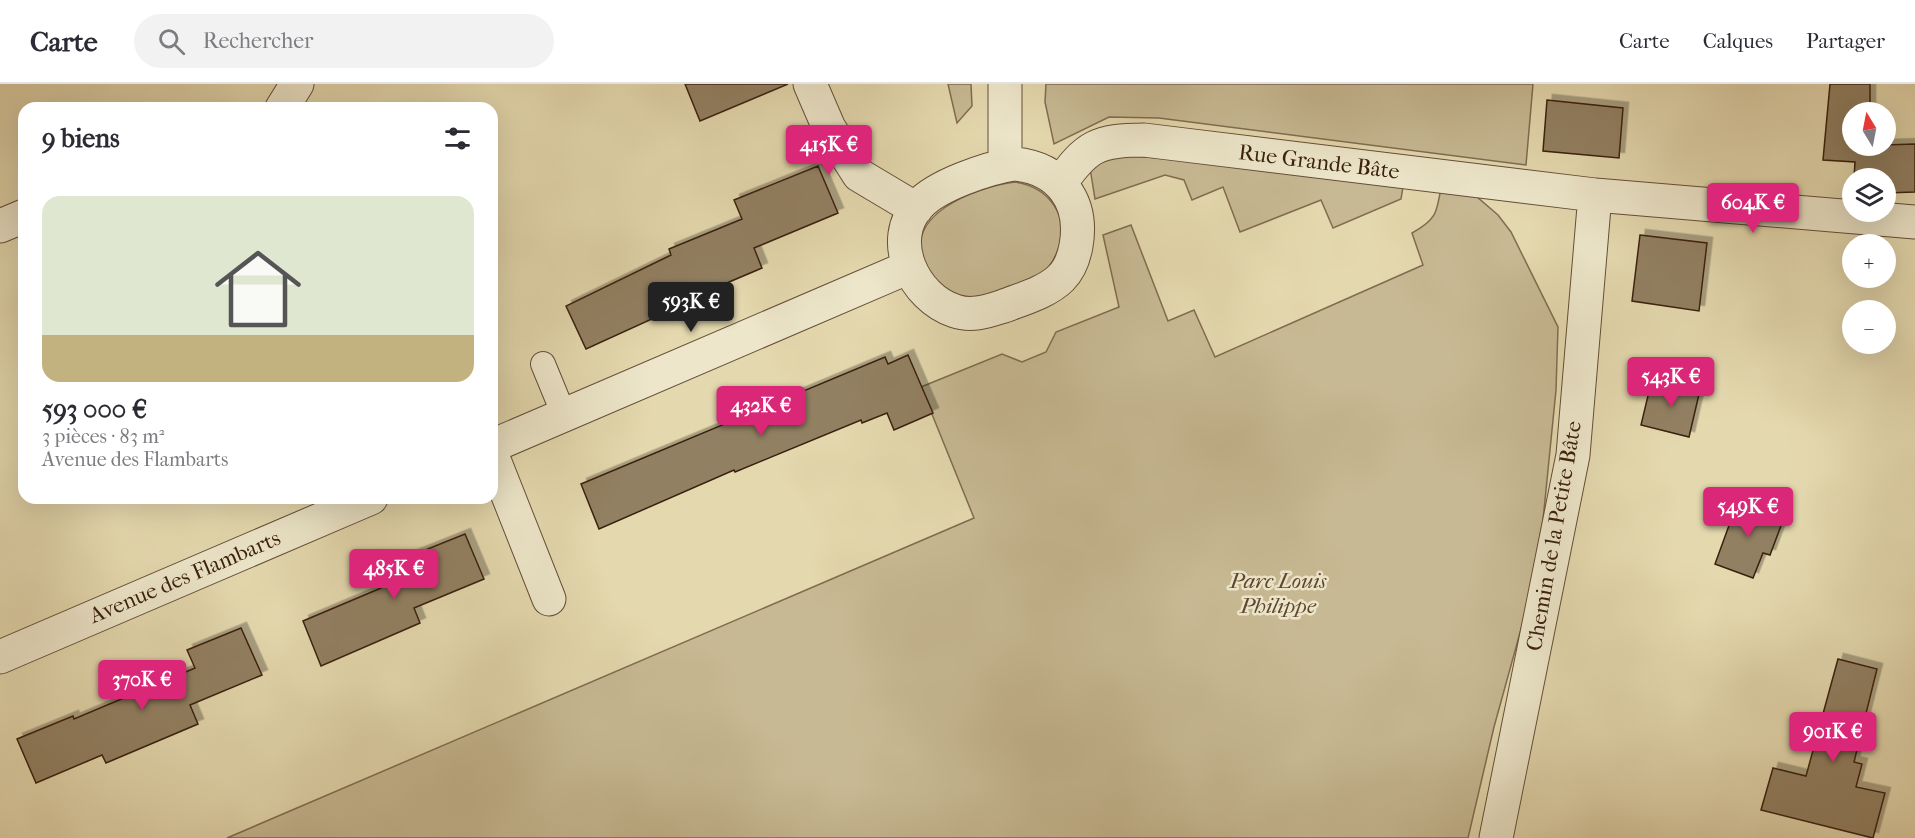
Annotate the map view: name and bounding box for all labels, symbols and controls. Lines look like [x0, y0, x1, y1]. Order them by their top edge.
search box [134, 14, 554, 68]
text: Carte [30, 25, 98, 58]
icon: search [155, 25, 188, 58]
text: Rechercher [203, 28, 313, 54]
text: Carte [1619, 29, 1670, 53]
text: Calques [1703, 29, 1773, 53]
text: Partager [1806, 29, 1885, 53]
north arrow [1842, 102, 1896, 156]
map controls [1842, 102, 1896, 354]
icon: filters [441, 122, 474, 155]
text: 9 biens [42, 123, 120, 154]
pin: 415K € [780, 125, 878, 176]
text: 415K € [800, 133, 858, 156]
street label: Rue Grande Bâte [1237, 139, 1401, 185]
button: layers [1842, 168, 1896, 222]
pin: 604K € [1704, 183, 1802, 234]
text: 604K € [1721, 191, 1785, 214]
button: + [1842, 234, 1896, 288]
icon: home [204, 235, 312, 343]
pin: 593K € [642, 282, 740, 333]
text: 593K € [662, 290, 720, 313]
button: − [1842, 300, 1896, 354]
pin: 543K € [1622, 357, 1720, 408]
text: 543K € [1641, 365, 1701, 388]
pin: 432K € [712, 386, 810, 437]
text: 593 000 € [42, 394, 147, 425]
text: 432K € [730, 394, 792, 417]
street label: Chemin de la Petite Bâte [1521, 419, 1587, 653]
text: 3 pièces · 83 m² [42, 425, 164, 448]
text: Avenue des Flambarts [42, 448, 228, 471]
pin: 549K € [1699, 487, 1797, 538]
text: 549K € [1717, 495, 1779, 518]
street label: Avenue des Flambarts [85, 525, 284, 629]
pin: 485K € [345, 549, 443, 600]
text: 485K € [363, 557, 425, 580]
park label: Parc Louis Philippe [1229, 568, 1328, 619]
pin: 370K € [93, 660, 191, 711]
text: 370K € [112, 668, 172, 691]
pin: 901K € [1784, 712, 1882, 763]
text: 901K € [1803, 720, 1863, 743]

